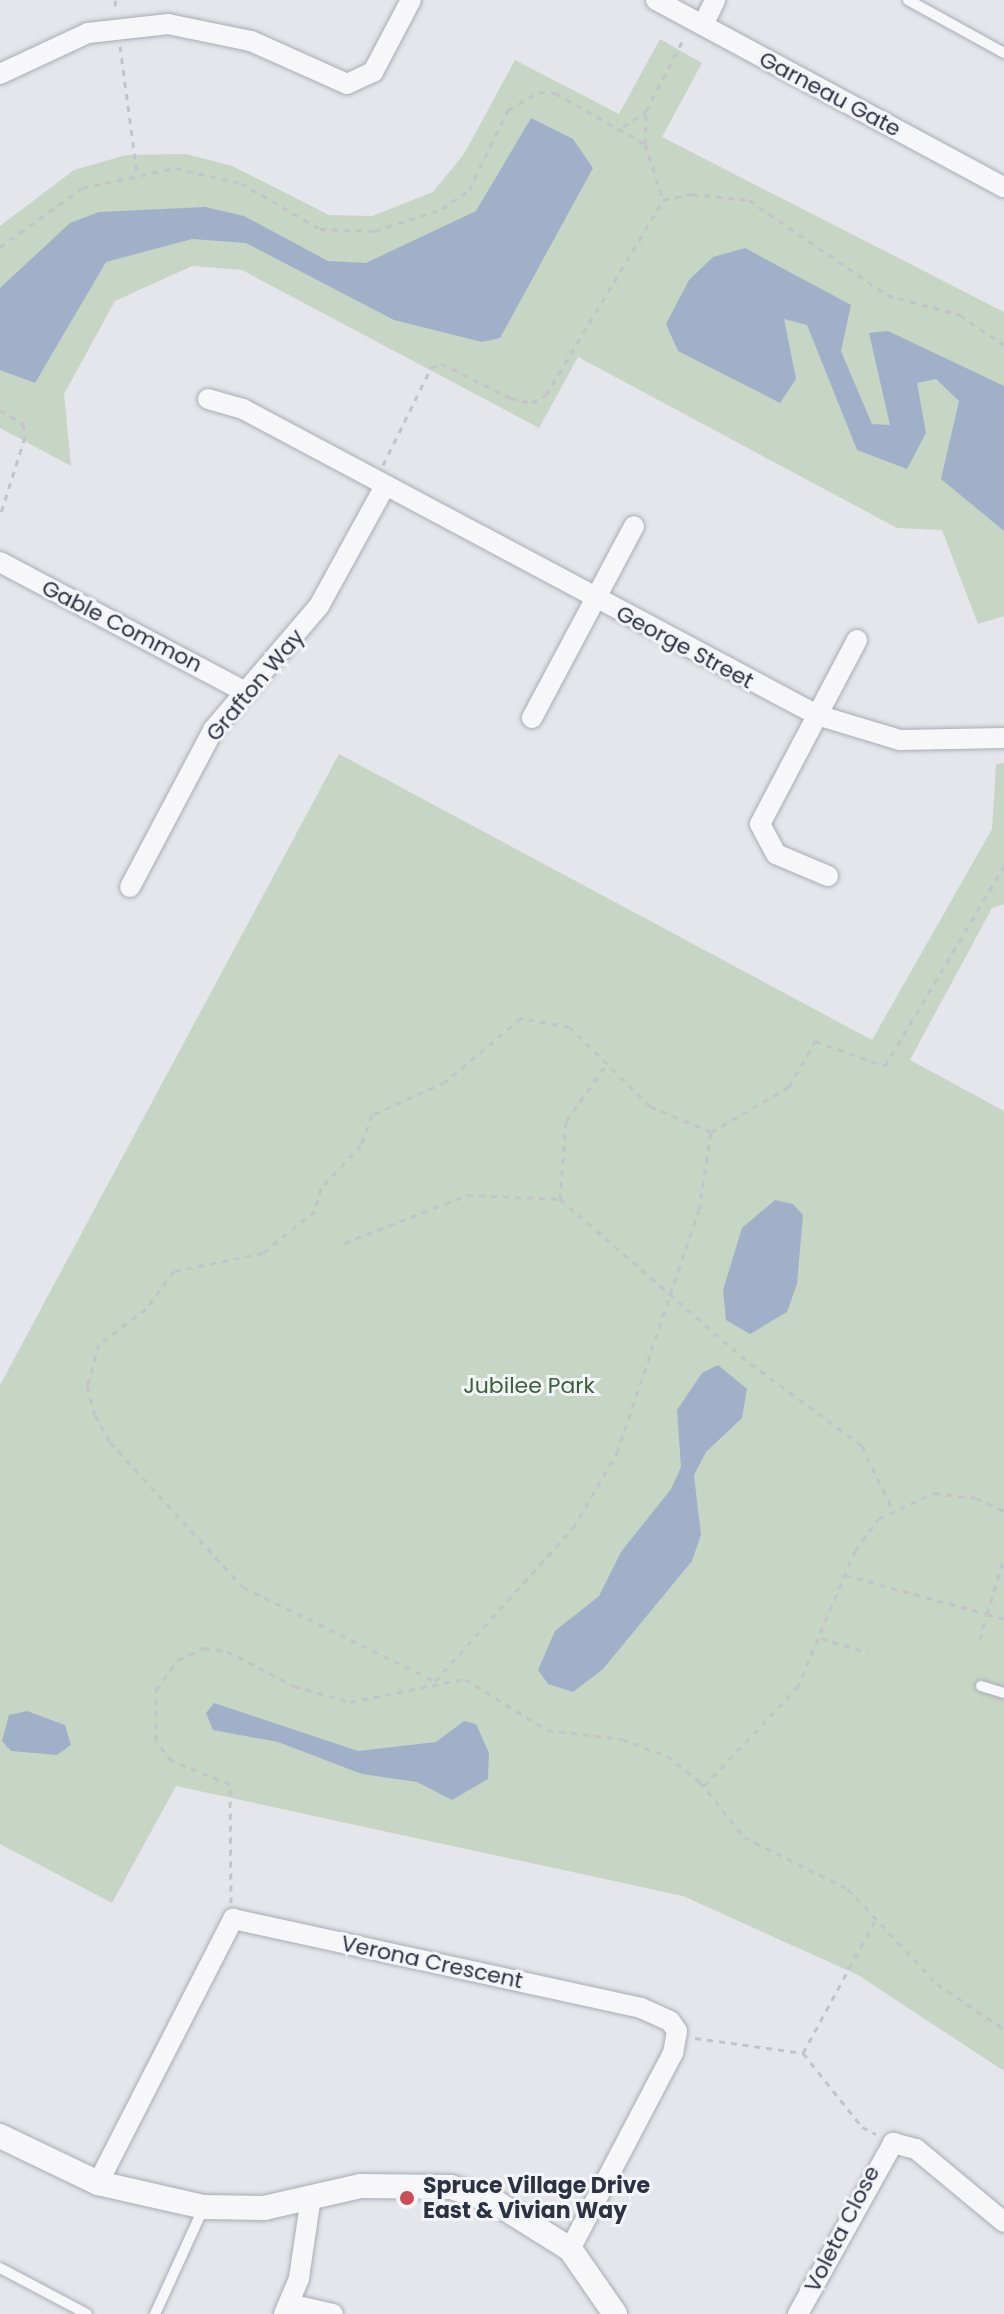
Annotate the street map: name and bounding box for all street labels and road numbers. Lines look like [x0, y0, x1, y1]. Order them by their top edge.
street label: Garneau Gate [755, 46, 905, 142]
street label: Gable Common [37, 574, 207, 678]
street label: George Street [612, 600, 758, 694]
street label: Grafton Way [200, 624, 310, 746]
street label: Verona Crescent [339, 1930, 525, 1994]
street label: Voleta Close [799, 2161, 885, 2297]

